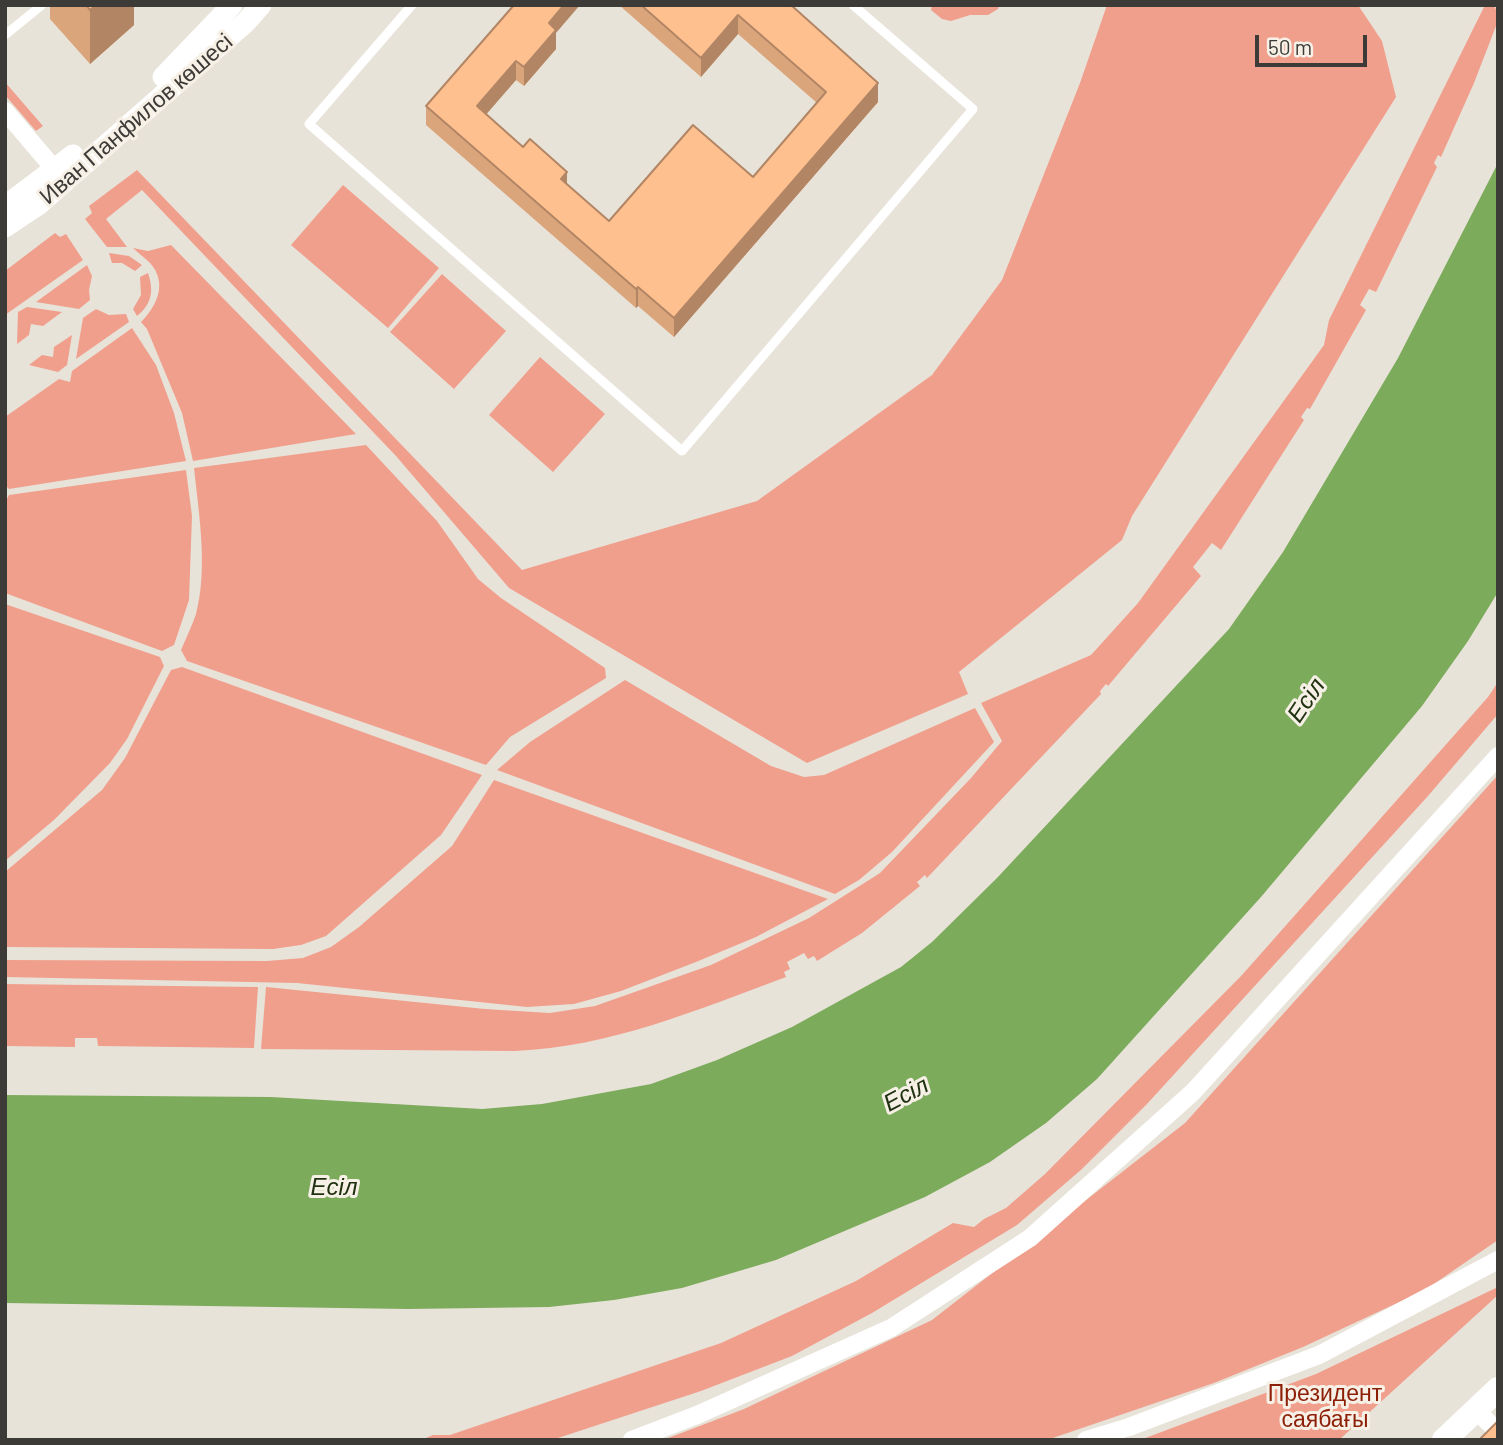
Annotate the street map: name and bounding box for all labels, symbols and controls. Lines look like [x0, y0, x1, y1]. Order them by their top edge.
scale bar [1258, 21, 1370, 65]
street label: Иван Панфилов көшесі [34, 28, 238, 210]
text: 50 m [1268, 34, 1312, 59]
water label: Есіл [1281, 673, 1331, 727]
water label: Есіл [879, 1070, 933, 1118]
water label: Есіл [311, 1173, 357, 1201]
park label: Президент саябағы [1268, 1379, 1382, 1433]

